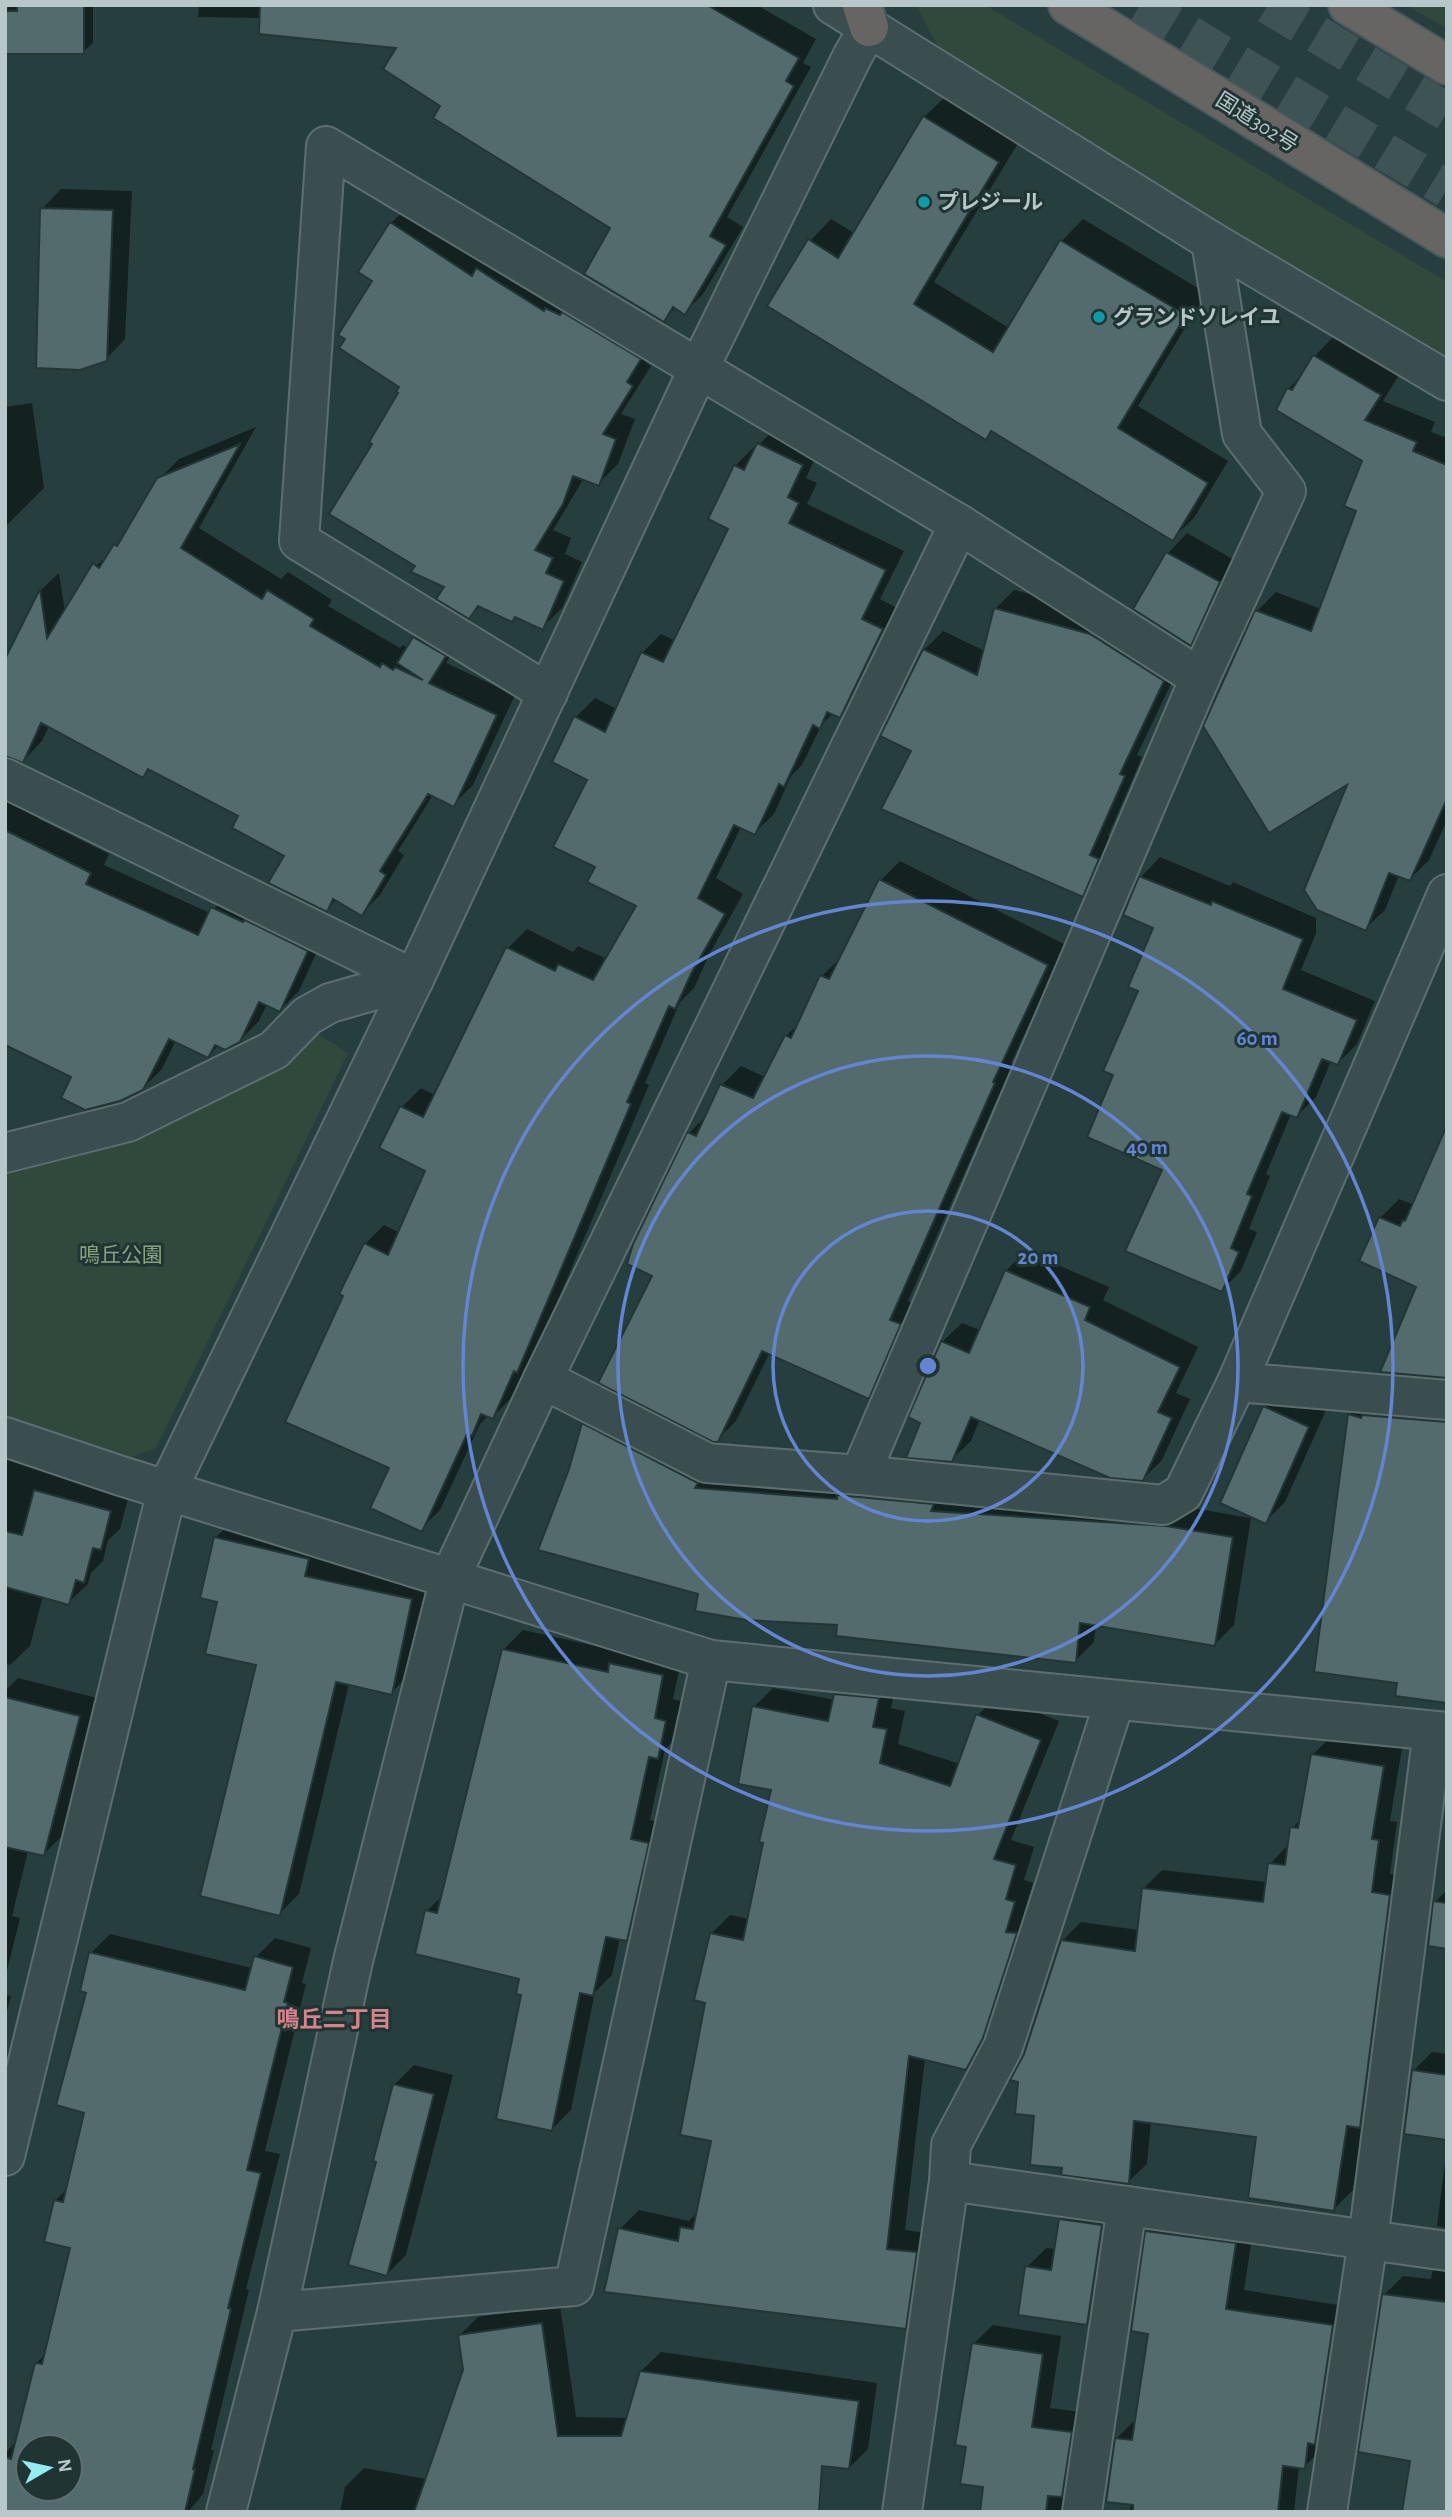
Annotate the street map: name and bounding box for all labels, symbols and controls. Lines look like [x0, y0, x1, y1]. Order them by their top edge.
street label: 国道302号 [1212, 88, 1302, 156]
place label: プレジール [938, 191, 1043, 213]
marker: プレジール [916, 194, 932, 210]
place label: グランドソレイユ [1113, 306, 1281, 328]
marker: グランドソレイユ [1091, 309, 1107, 325]
text: 60 m [1236, 1028, 1278, 1049]
text: 40 m [1126, 1137, 1168, 1158]
park label: 鳴丘公園 [79, 1244, 163, 1266]
text: 20 m [1018, 1247, 1058, 1268]
centre of rings [916, 1354, 940, 1378]
district label: 鳴丘二丁目 [277, 2007, 392, 2032]
north arrow [14, 2433, 84, 2503]
text: N [54, 2458, 75, 2474]

